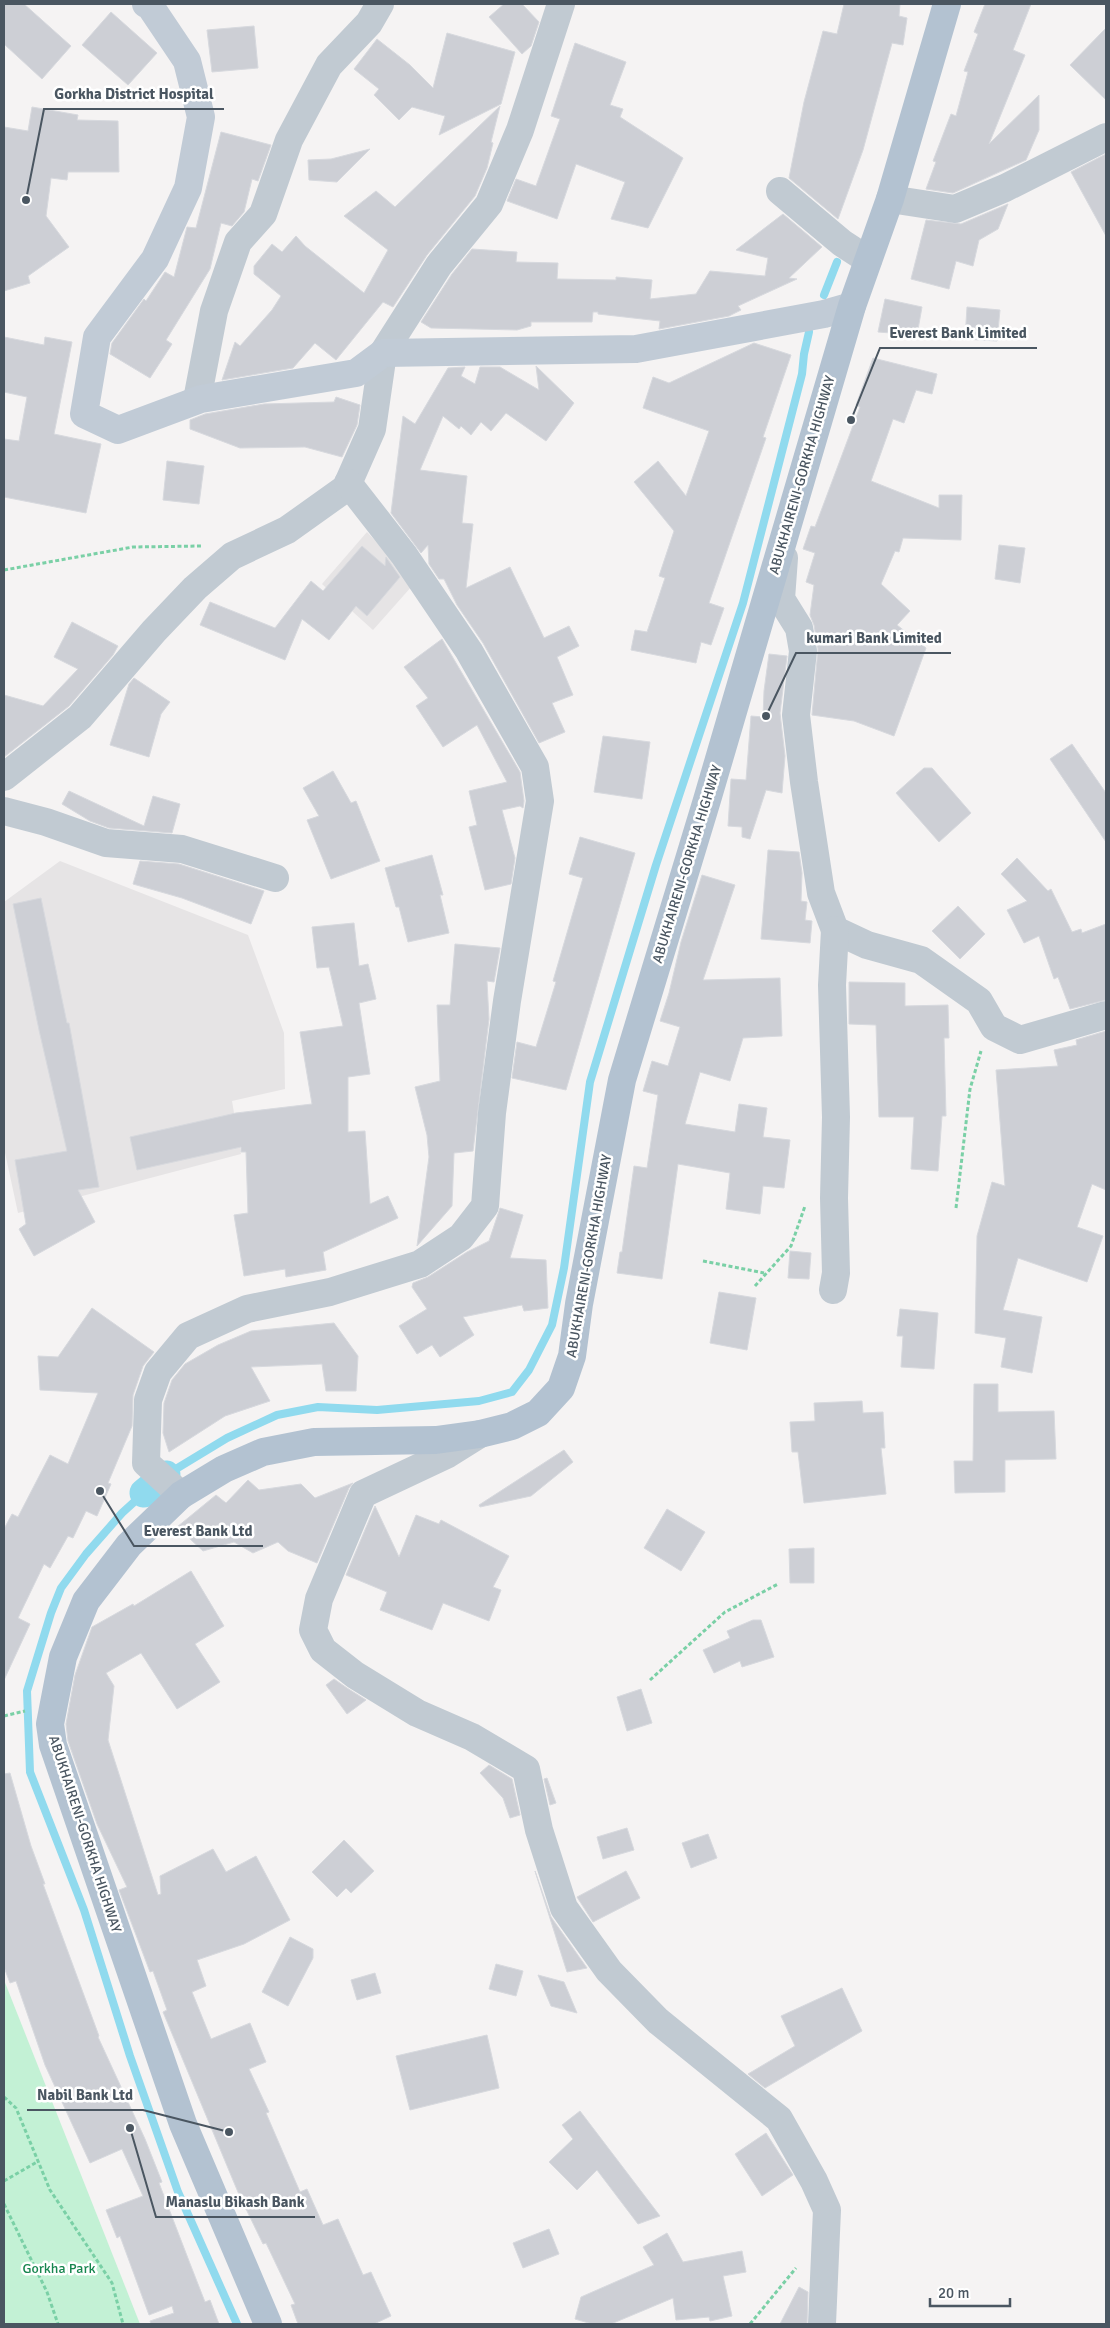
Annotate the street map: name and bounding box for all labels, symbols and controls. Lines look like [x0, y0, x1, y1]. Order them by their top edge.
callout: Gorkha District Hospital [44, 79, 224, 109]
text: Gorkha District Hospital [54, 85, 214, 103]
callout: Everest Bank Limited [880, 318, 1037, 348]
text: Everest Bank Limited [889, 324, 1027, 342]
street label: ABUKHAIRENI-GORKHA HIGHWAY [765, 374, 839, 576]
callout: kumari Bank Limited [796, 623, 951, 653]
text: kumari Bank Limited [806, 629, 942, 647]
street label: ABUKHAIRENI-GORKHA HIGHWAY [649, 763, 725, 965]
street label: ABUKHAIRENI-GORKHA HIGHWAY [563, 1153, 615, 1359]
callout: Everest Bank Ltd [134, 1516, 263, 1546]
text: Everest Bank Ltd [144, 1522, 252, 1540]
street label: ABUKHAIRENI-GORKHA HIGHWAY [45, 1733, 125, 1935]
callout: Nabil Bank Ltd [27, 2080, 143, 2110]
text: Nabil Bank Ltd [37, 2086, 133, 2104]
callout: Manaslu Bikash Bank [156, 2187, 315, 2217]
text: Manaslu Bikash Bank [165, 2193, 305, 2211]
park label: Gorkha Park [22, 2260, 96, 2277]
scale bar [930, 2276, 1010, 2308]
text: 20 m [938, 2284, 969, 2302]

